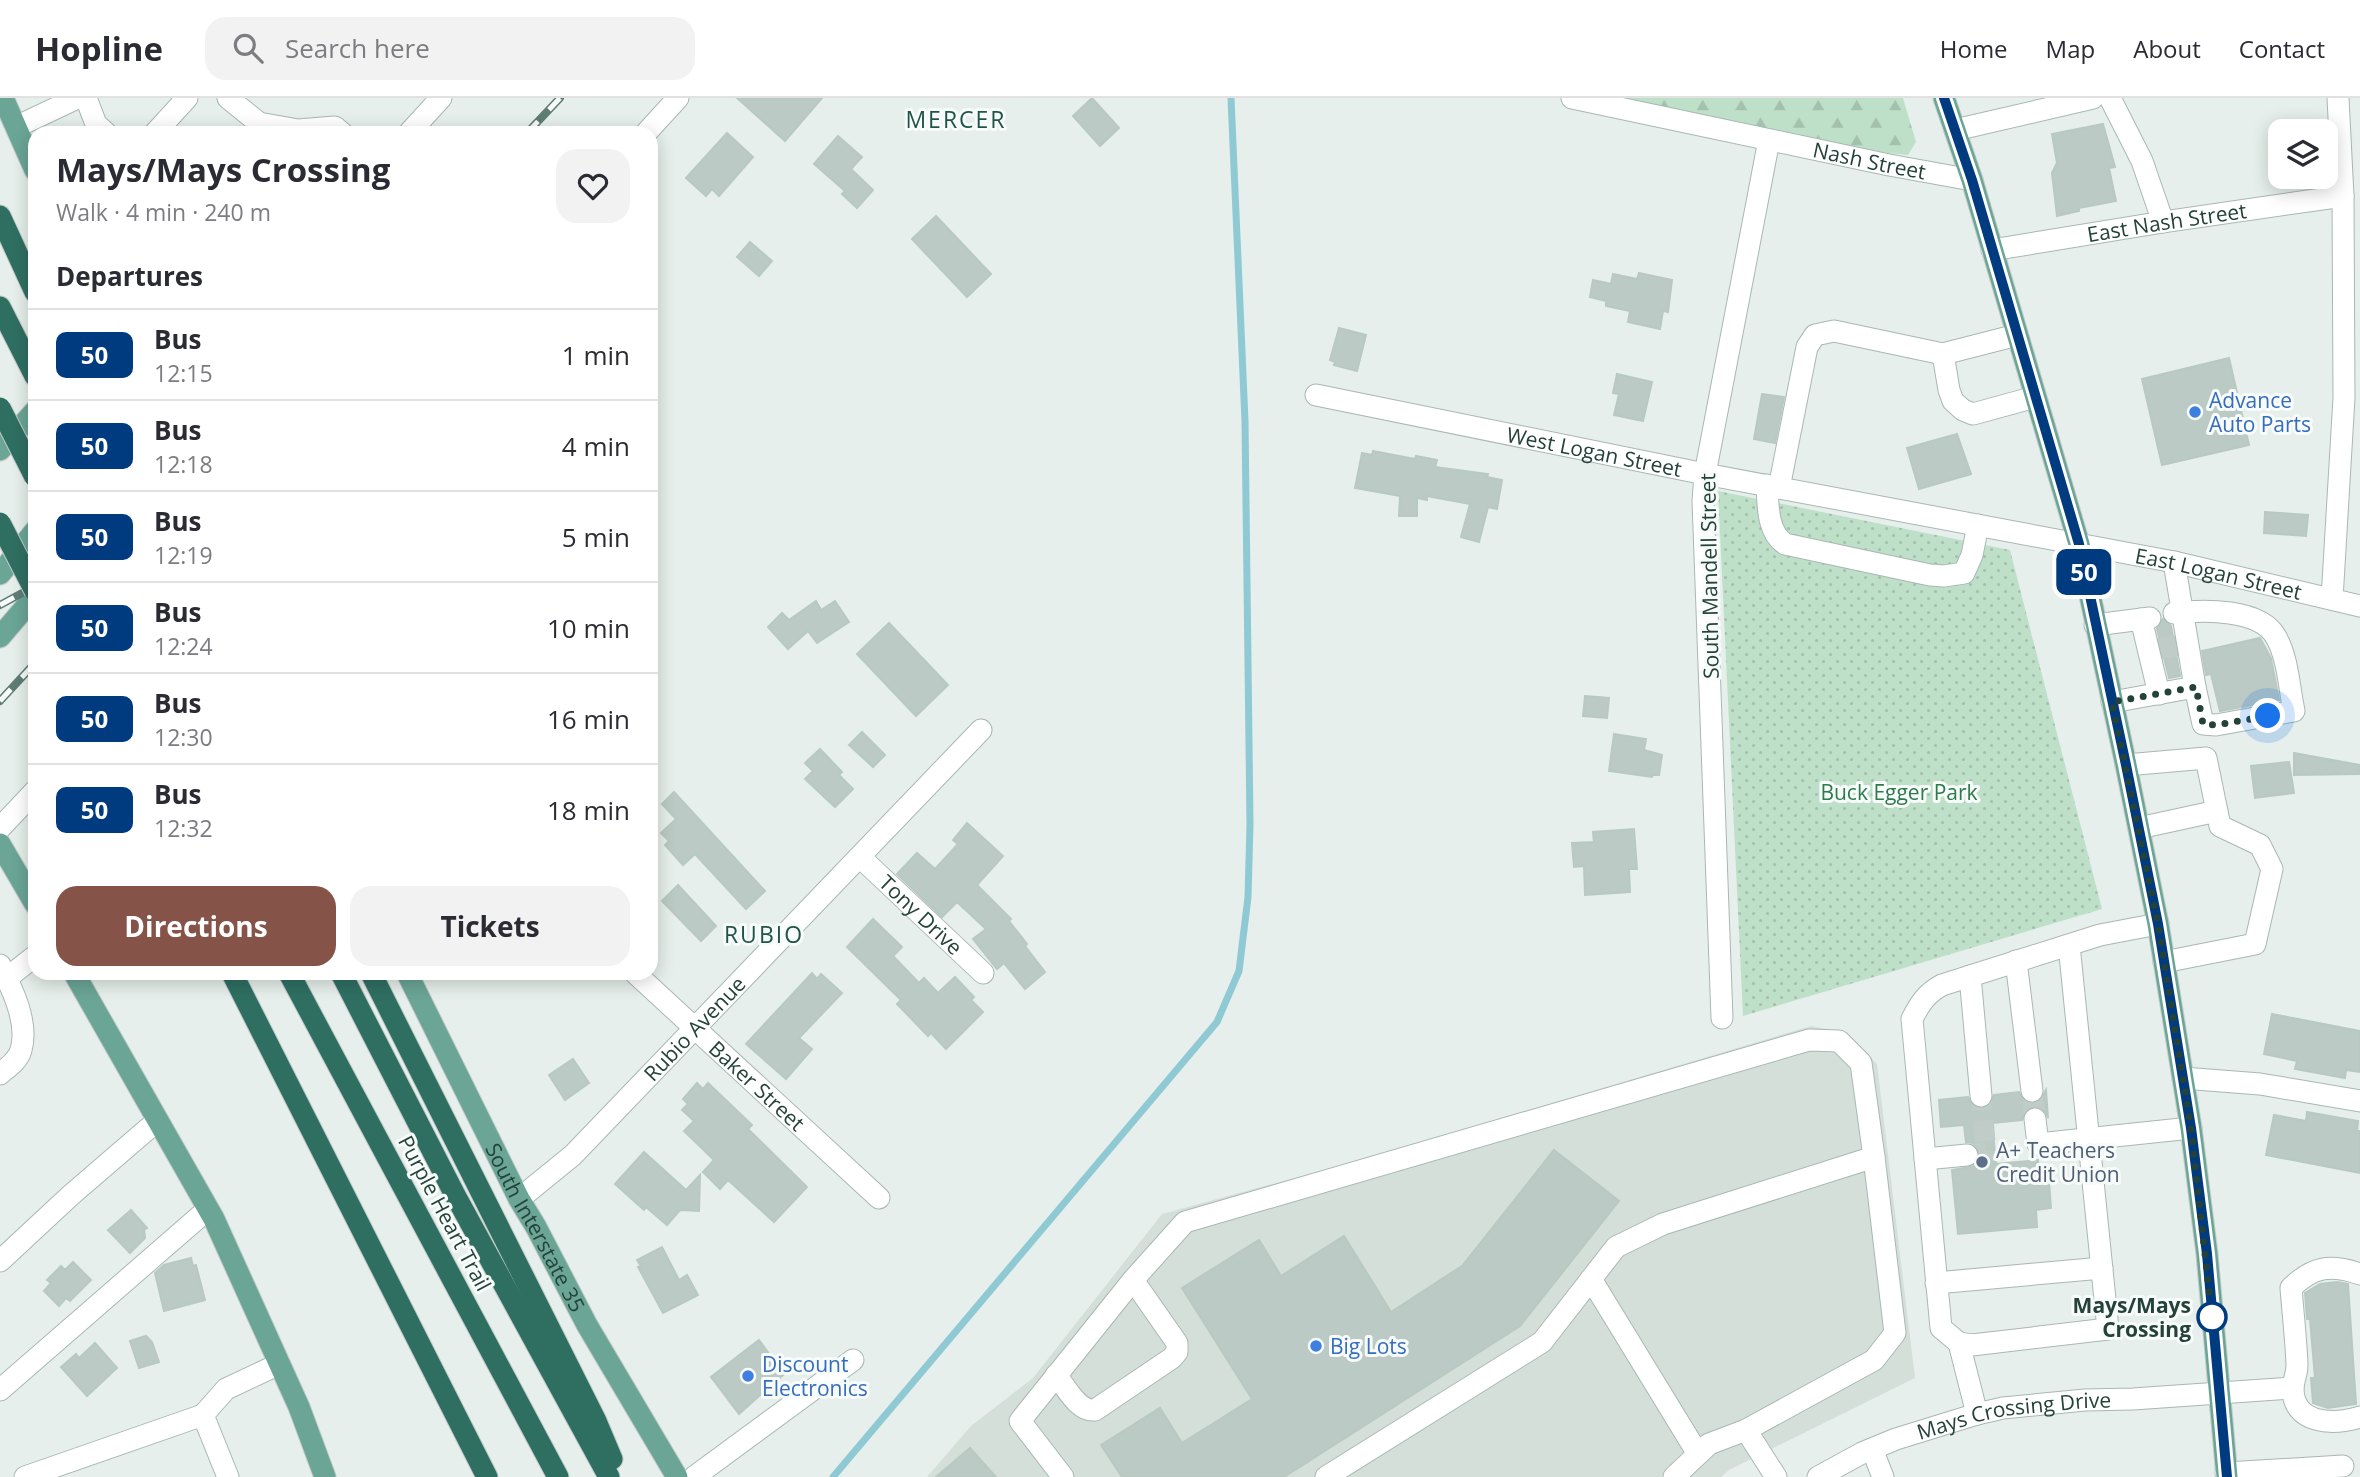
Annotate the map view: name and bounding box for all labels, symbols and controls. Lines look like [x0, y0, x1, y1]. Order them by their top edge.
search box [205, 17, 695, 80]
text: Hopline [35, 26, 163, 71]
icon: search [229, 29, 267, 67]
text: Search here [285, 30, 430, 66]
text: Home [1940, 32, 2008, 65]
text: Map [2046, 32, 2095, 65]
text: About [2133, 32, 2201, 65]
text: Contact [2239, 32, 2325, 65]
district label: MERCER [905, 103, 1007, 135]
map controls [2268, 119, 2338, 189]
button: layers [2268, 119, 2338, 189]
street label: Nash Street [1810, 135, 1928, 185]
text: Mays/Mays Crossing [56, 147, 390, 192]
button: heart [556, 149, 630, 223]
text: Walk · 4 min · 240 m [56, 196, 271, 228]
street label: East Nash Street [2085, 196, 2248, 248]
text: Departures [56, 258, 203, 294]
text: Bus [154, 321, 201, 357]
text: 1 min [562, 337, 630, 373]
text: 50 [81, 338, 108, 371]
text: 12:15 [154, 357, 213, 389]
place label: Advance Auto Parts [2209, 386, 2311, 438]
marker: Advance Auto Parts [2187, 404, 2203, 420]
text: Bus [154, 412, 201, 448]
street label: West Logan Street [1504, 420, 1684, 483]
text: 4 min [562, 428, 630, 464]
text: 50 [81, 429, 108, 462]
text: 12:18 [154, 448, 213, 480]
street label: South Mandell Street [1693, 473, 1725, 679]
text: Bus [154, 503, 201, 539]
text: 5 min [562, 519, 630, 555]
text: 50 [81, 520, 108, 553]
text: 12:19 [154, 539, 213, 571]
street label: East Logan Street [2133, 541, 2305, 606]
line badge: 50 [2052, 549, 2116, 595]
text: 50 [2070, 555, 2098, 588]
text: Bus [154, 594, 201, 630]
text: 10 min [547, 610, 630, 646]
text: 50 [81, 611, 108, 644]
text: 12:24 [154, 630, 213, 662]
text: Bus [154, 685, 201, 721]
your location [2250, 698, 2285, 733]
text: 16 min [547, 701, 630, 737]
text: 50 [81, 702, 108, 735]
text: 12:30 [154, 721, 213, 753]
text: Bus [154, 776, 201, 812]
park label: Buck Egger Park [1820, 778, 1978, 806]
text: 18 min [547, 792, 630, 828]
text: 50 [81, 793, 108, 826]
text: 12:32 [154, 812, 213, 844]
street label: Tony Drive [873, 869, 969, 961]
button: Directions [56, 886, 336, 966]
button: Tickets [350, 886, 630, 966]
district label: RUBIO [724, 918, 804, 950]
street label: Rubio Avenue [637, 970, 751, 1087]
street label: Baker Street [703, 1034, 811, 1137]
street label: Purple Heart Trail [392, 1130, 498, 1296]
place label: A+ Teachers Credit Union [1996, 1136, 2120, 1188]
street label: South Interstate 35 [479, 1138, 592, 1317]
marker: A+ Teachers Credit Union [1974, 1154, 1990, 1170]
place label: Mays/Mays Crossing [2073, 1291, 2191, 1343]
marker: Mays/Mays Crossing [2197, 1302, 2227, 1332]
place label: Big Lots [1330, 1332, 1407, 1360]
marker: Big Lots [1308, 1338, 1324, 1354]
place label: Discount Electronics [762, 1350, 868, 1402]
marker: Discount Electronics [740, 1368, 756, 1384]
street label: Mays Crossing Drive [1913, 1385, 2111, 1446]

